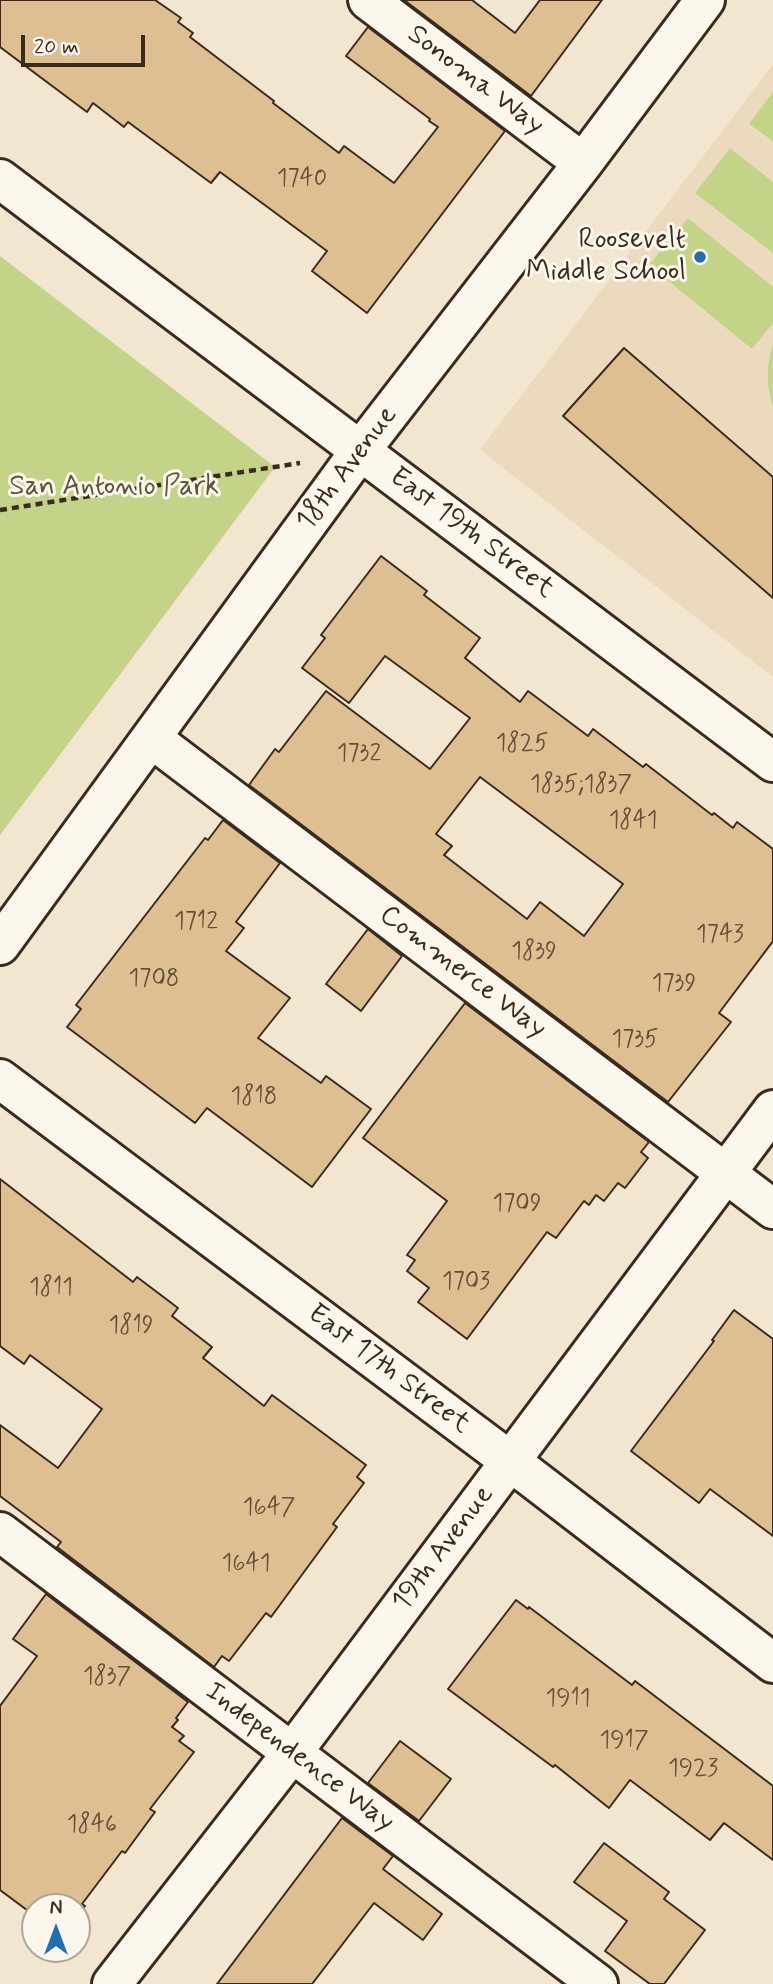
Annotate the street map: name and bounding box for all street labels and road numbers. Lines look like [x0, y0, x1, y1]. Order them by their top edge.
street label: Sonoma Way [400, 19, 550, 143]
street label: 18th Avenue [290, 400, 406, 538]
street label: East 19th Street [382, 461, 560, 607]
street label: Commerce Way [372, 899, 552, 1047]
street label: East 17th Street [300, 1298, 476, 1442]
street label: 19th Avenue [386, 1480, 502, 1618]
street label: Independence Way [198, 1676, 400, 1840]

